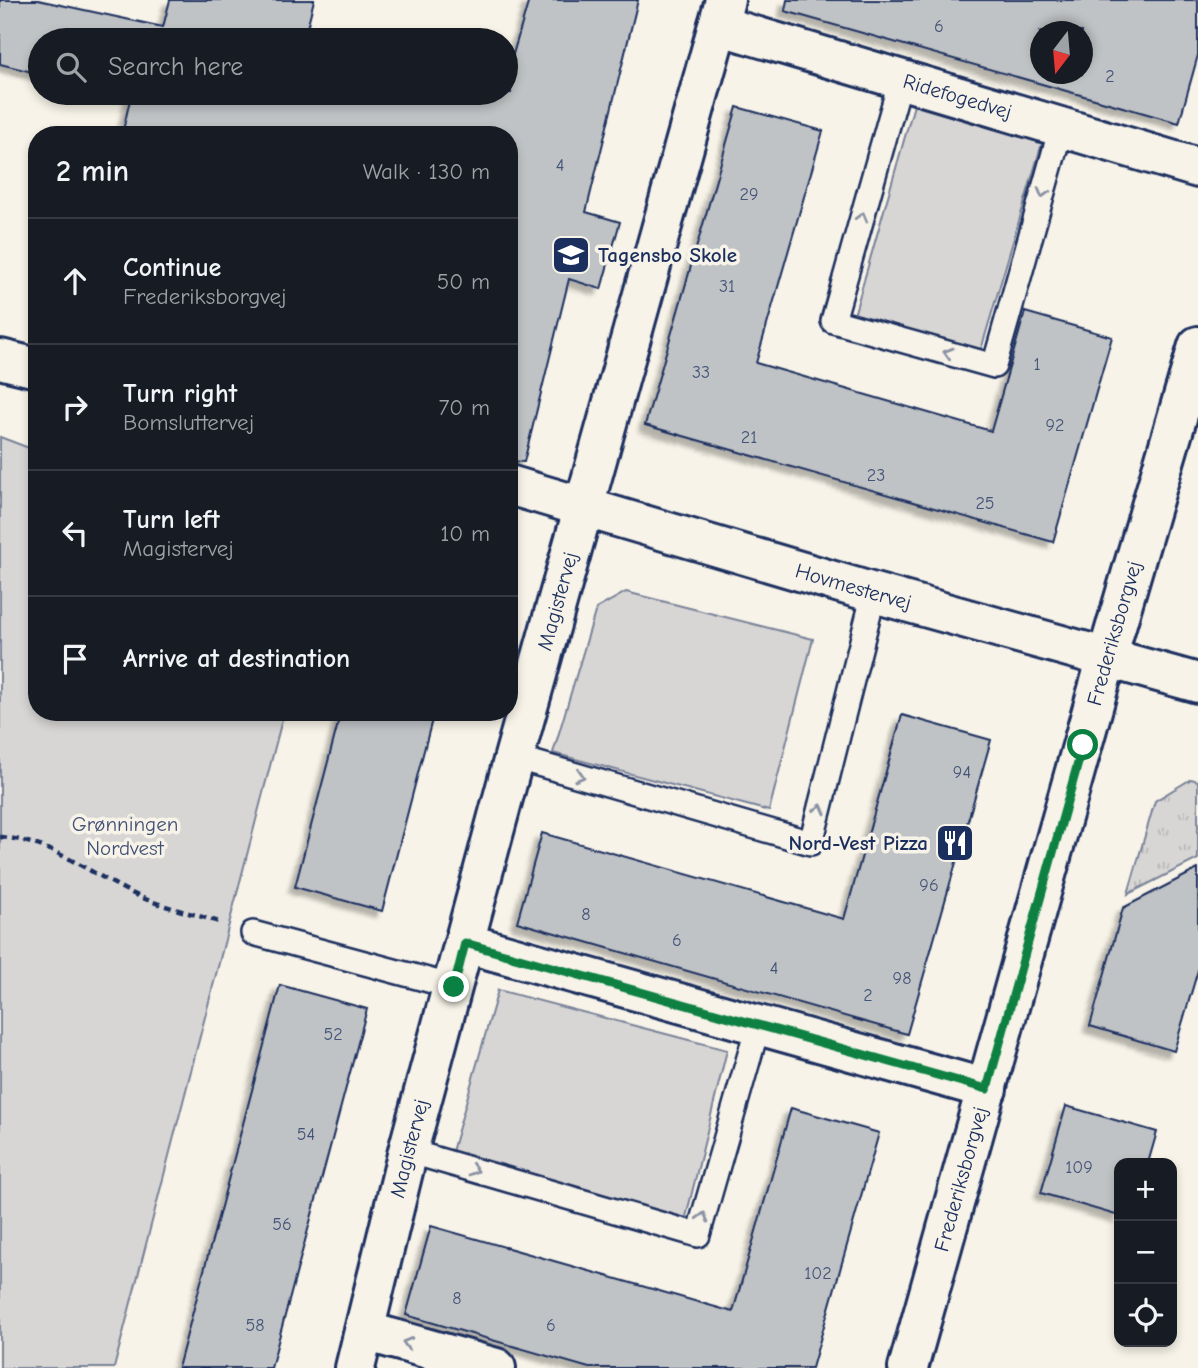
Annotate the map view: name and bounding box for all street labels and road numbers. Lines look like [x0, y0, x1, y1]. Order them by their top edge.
street label: Ridefogedvej [900, 69, 1015, 124]
street label: Magistervej [532, 549, 583, 653]
street label: Hovmestervej [792, 558, 914, 615]
street label: Frederiksborgvej [1082, 558, 1146, 708]
street label: Magistervej [385, 1096, 433, 1200]
street label: Frederiksborgvej [929, 1104, 993, 1254]

